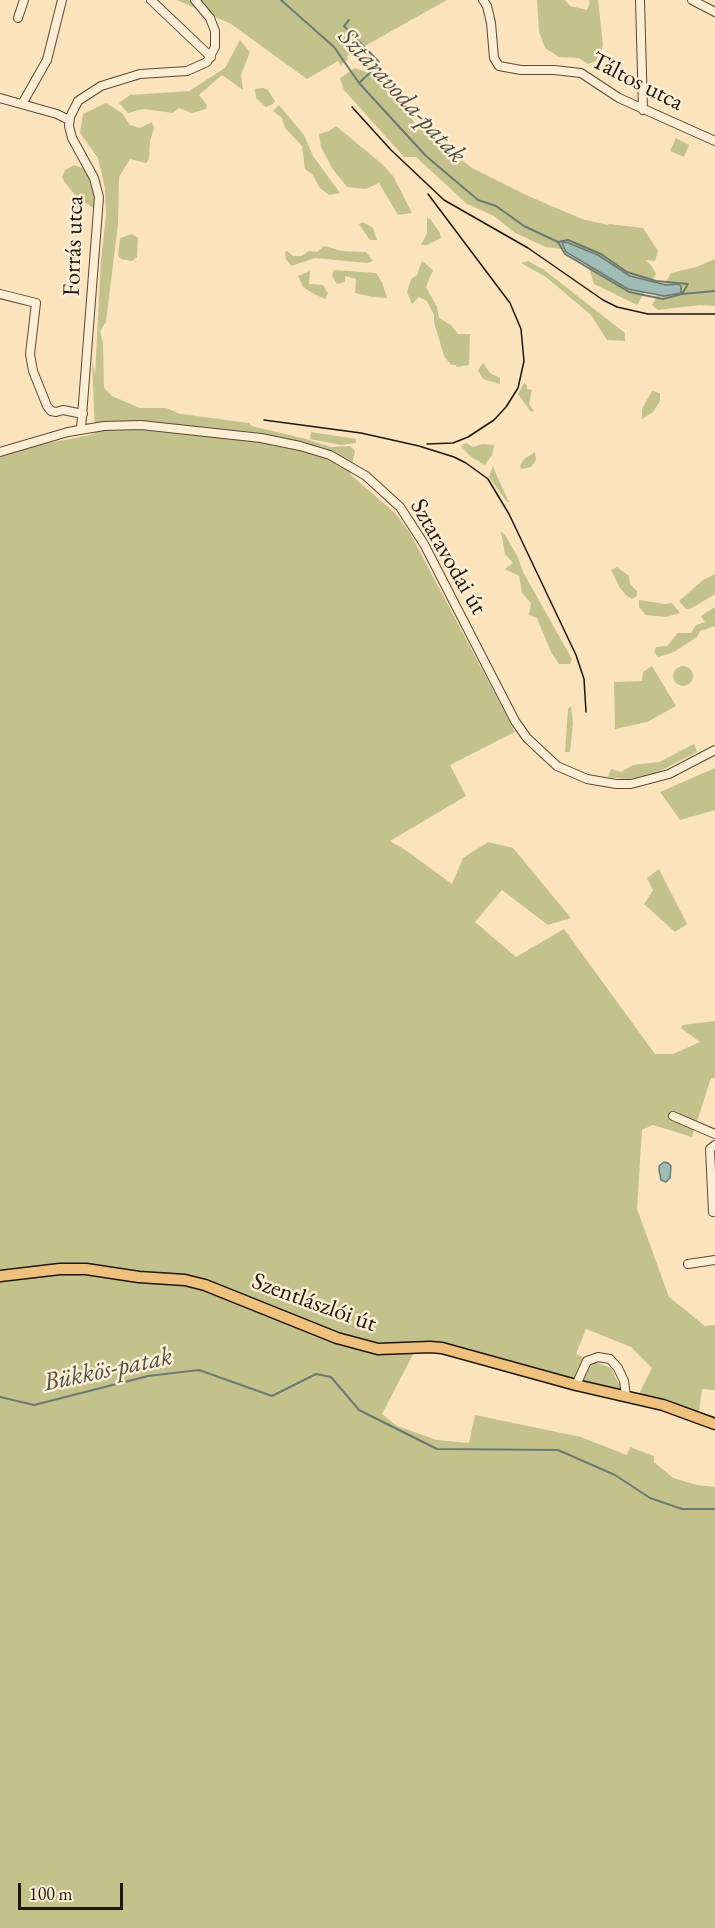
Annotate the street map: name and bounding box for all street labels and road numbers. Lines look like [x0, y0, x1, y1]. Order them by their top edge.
street label: Táltos utca [586, 46, 688, 118]
street label: Forrás utca [58, 195, 90, 297]
street label: Sztaravodai út [403, 494, 493, 620]
street label: Szentlászlói út [248, 1267, 380, 1339]

